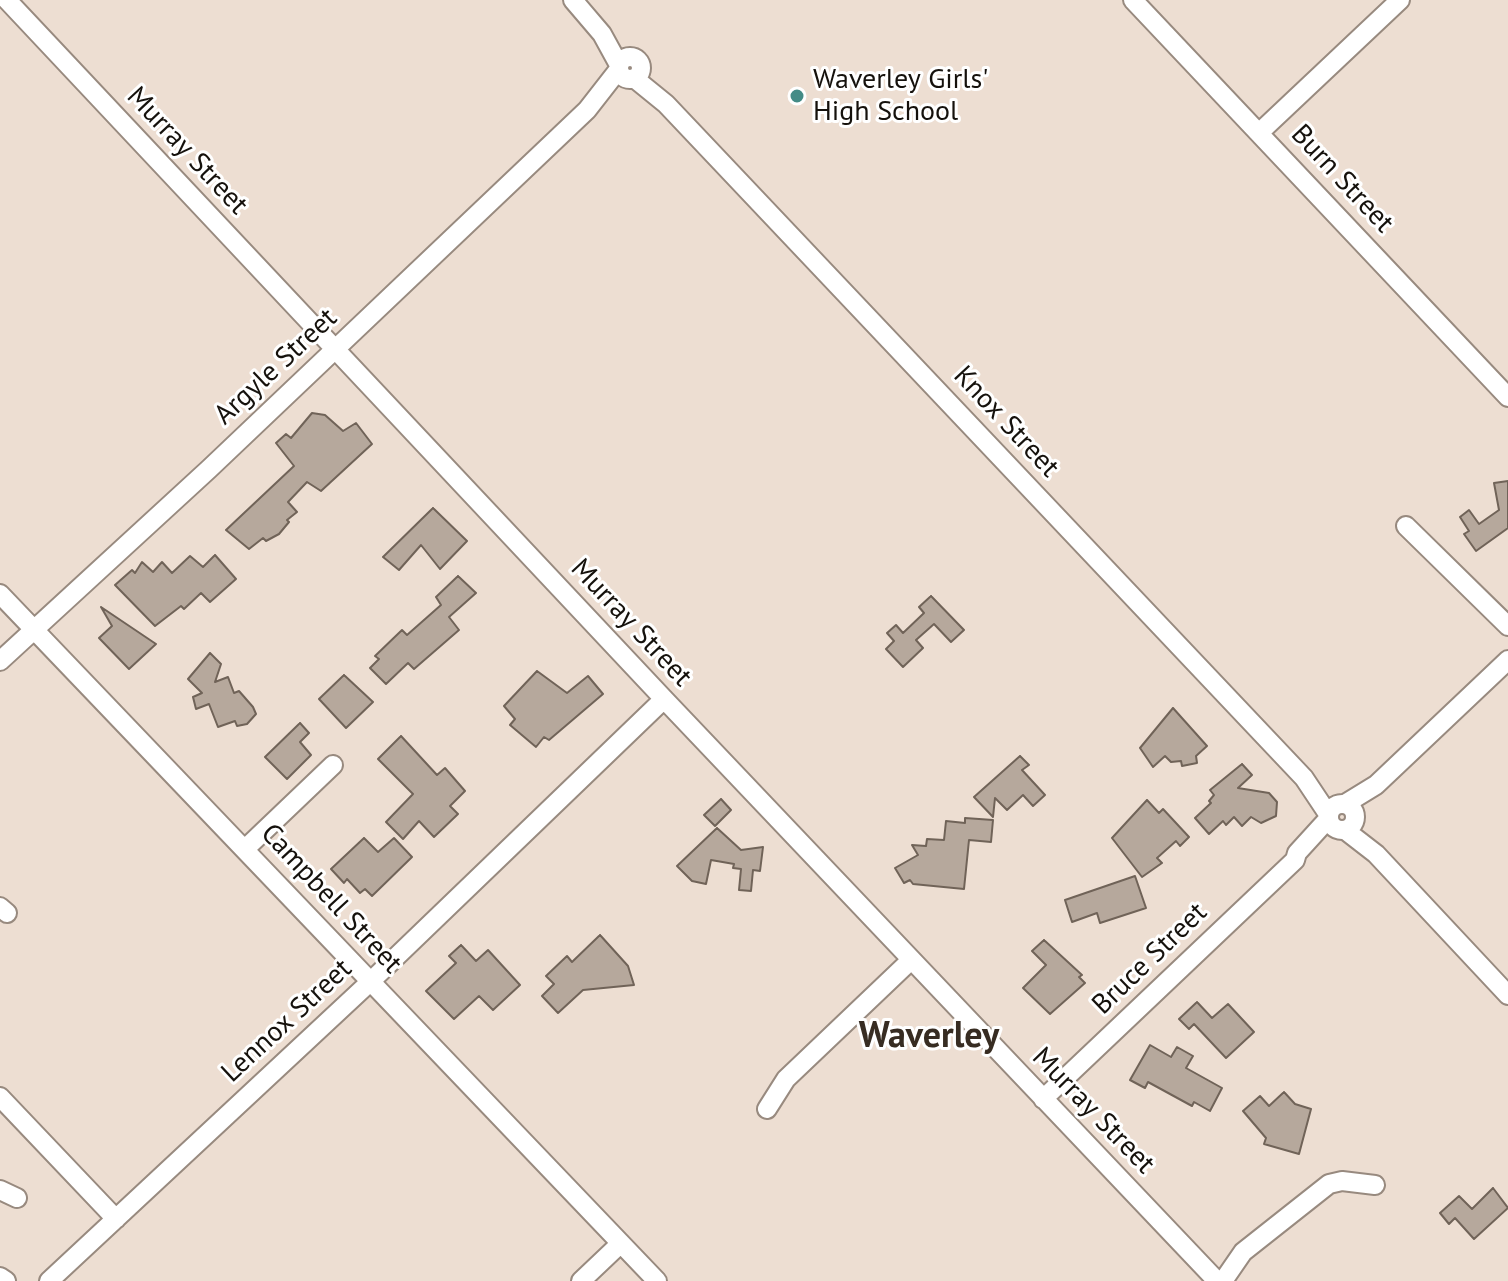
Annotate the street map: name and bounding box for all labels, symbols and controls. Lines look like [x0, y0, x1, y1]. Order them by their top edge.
place label: Waverley Girls' High School [813, 63, 988, 129]
street label: Murray Street [119, 80, 255, 222]
marker: Waverley Girls' High School [788, 87, 806, 105]
street label: Burn Street [1284, 118, 1400, 240]
street label: Argyle Street [208, 302, 344, 432]
street label: Knox Street [946, 360, 1066, 484]
street label: Murray Street [563, 552, 699, 694]
street label: Campbell Street [253, 817, 409, 981]
street label: Bruce Street [1086, 896, 1214, 1022]
street label: Lennox Street [215, 952, 359, 1090]
district label: Waverley [859, 1015, 999, 1059]
street label: Murray Street [1025, 1041, 1161, 1181]

